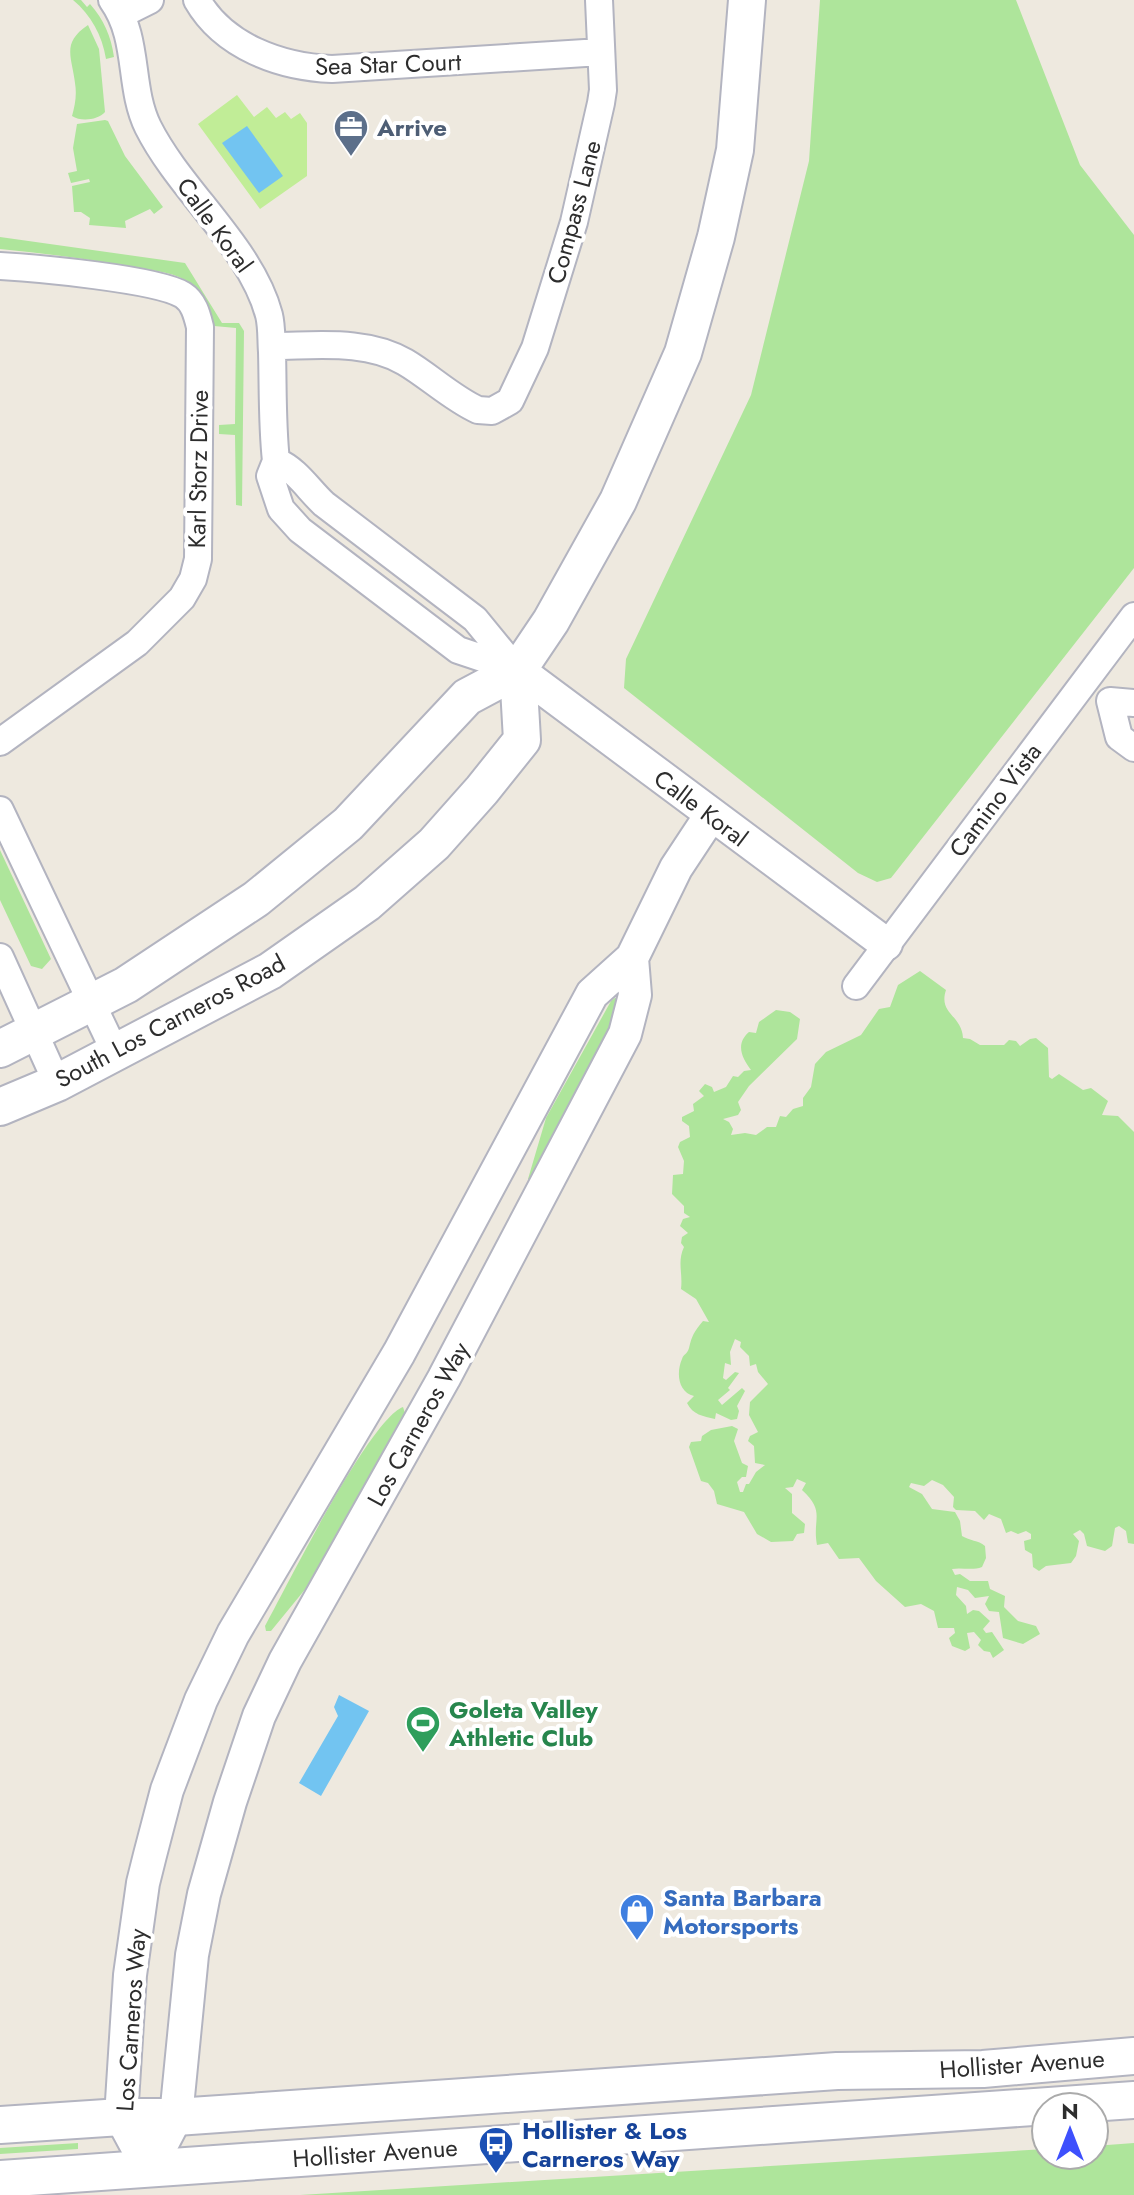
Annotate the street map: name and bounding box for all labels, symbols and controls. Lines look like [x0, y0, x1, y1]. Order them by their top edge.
street label: Sea Star Court [314, 44, 462, 84]
office icon: Arrive [332, 108, 370, 158]
place label: Arrive [376, 110, 447, 145]
street label: Compass Lane [538, 136, 610, 288]
street label: Calle Koral [169, 170, 261, 280]
street label: Karl Storz Drive [179, 389, 217, 549]
street label: Camino Vista [940, 736, 1050, 864]
street label: Calle Koral [647, 761, 755, 855]
street label: South Los Carneros Road [49, 945, 291, 1097]
street label: Los Carneros Way [358, 1335, 478, 1513]
place label: Goleta Valley Athletic Club [448, 1692, 598, 1755]
sports icon: Goleta Valley Athletic Club [404, 1704, 442, 1754]
place label: Santa Barbara Motorsports [663, 1880, 822, 1943]
shop icon: Santa Barbara Motorsports [618, 1892, 656, 1942]
street label: Los Carneros Way [107, 1927, 155, 2113]
street label: Hollister Avenue [938, 2041, 1106, 2087]
north arrow [1030, 2091, 1110, 2171]
text: N [1061, 2095, 1079, 2127]
place label: Hollister & Los Carneros Way [522, 2113, 687, 2176]
bus stop icon: Hollister & Los Carneros Way [477, 2125, 515, 2175]
street label: Hollister Avenue [291, 2130, 459, 2176]

